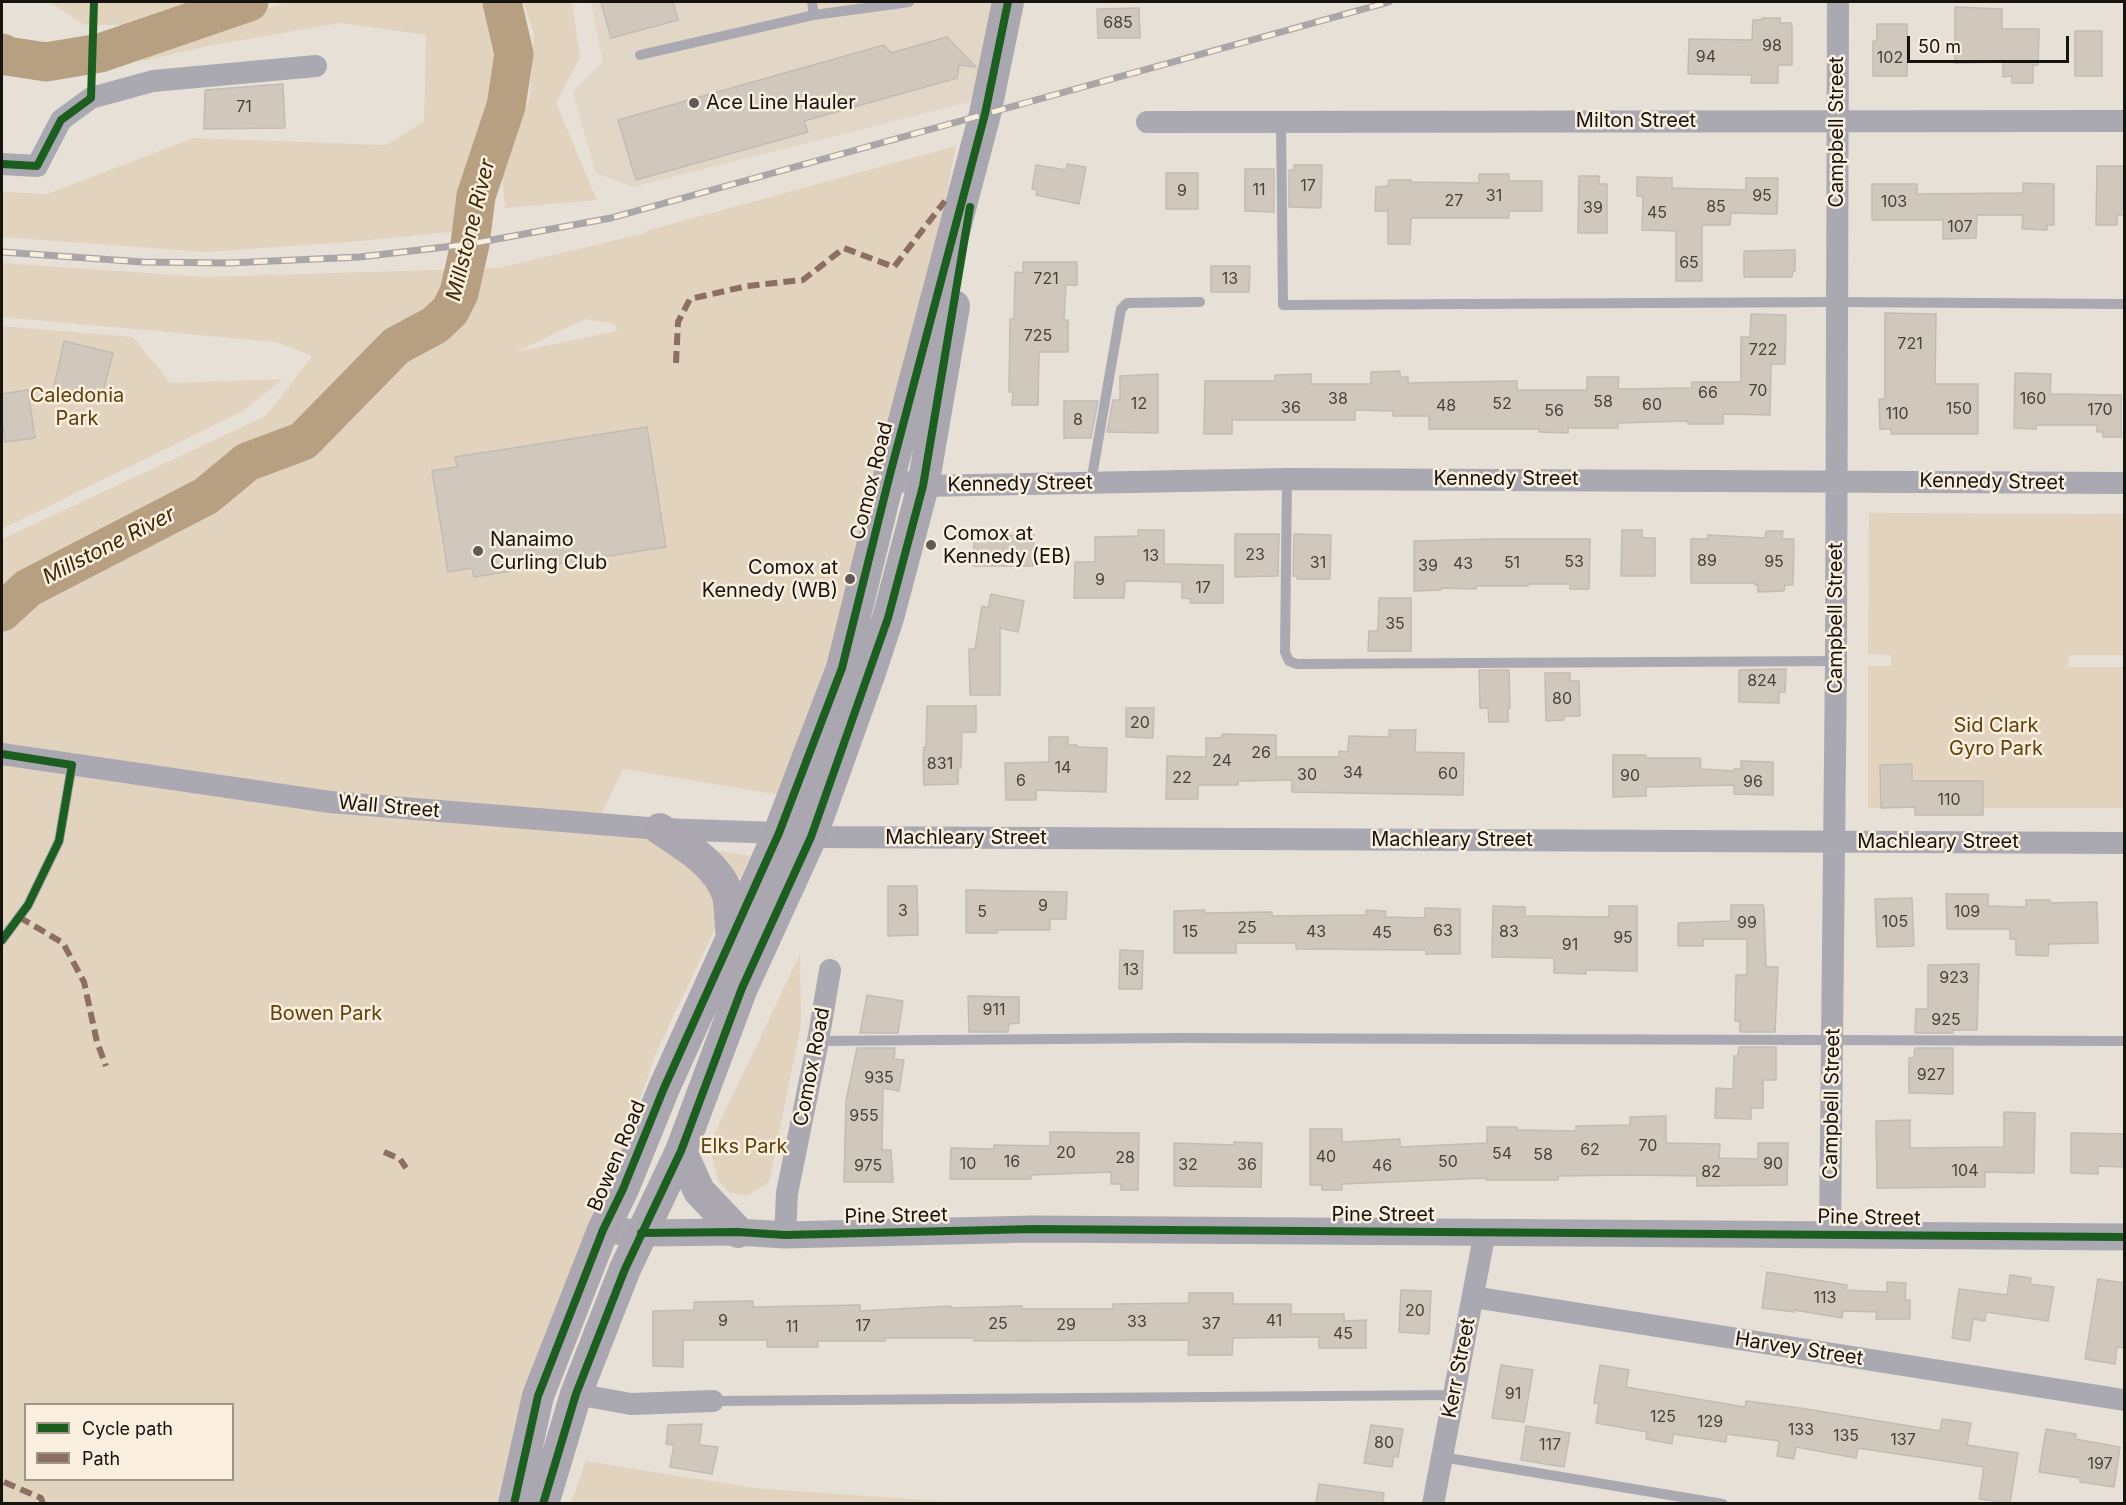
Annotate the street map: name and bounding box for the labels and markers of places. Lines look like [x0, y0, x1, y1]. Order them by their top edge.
place label: Ace Line Hauler [706, 91, 856, 115]
marker: Ace Line Hauler [687, 96, 701, 110]
place label: Comox at Kennedy (EB) [943, 522, 1072, 569]
place label: Nanaimo Curling Club [490, 528, 607, 575]
marker: Comox at Kennedy (EB) [924, 538, 938, 552]
marker: Nanaimo Curling Club [471, 544, 485, 558]
place label: Comox at Kennedy (WB) [702, 556, 838, 603]
marker: Comox at Kennedy (WB) [843, 572, 857, 586]

